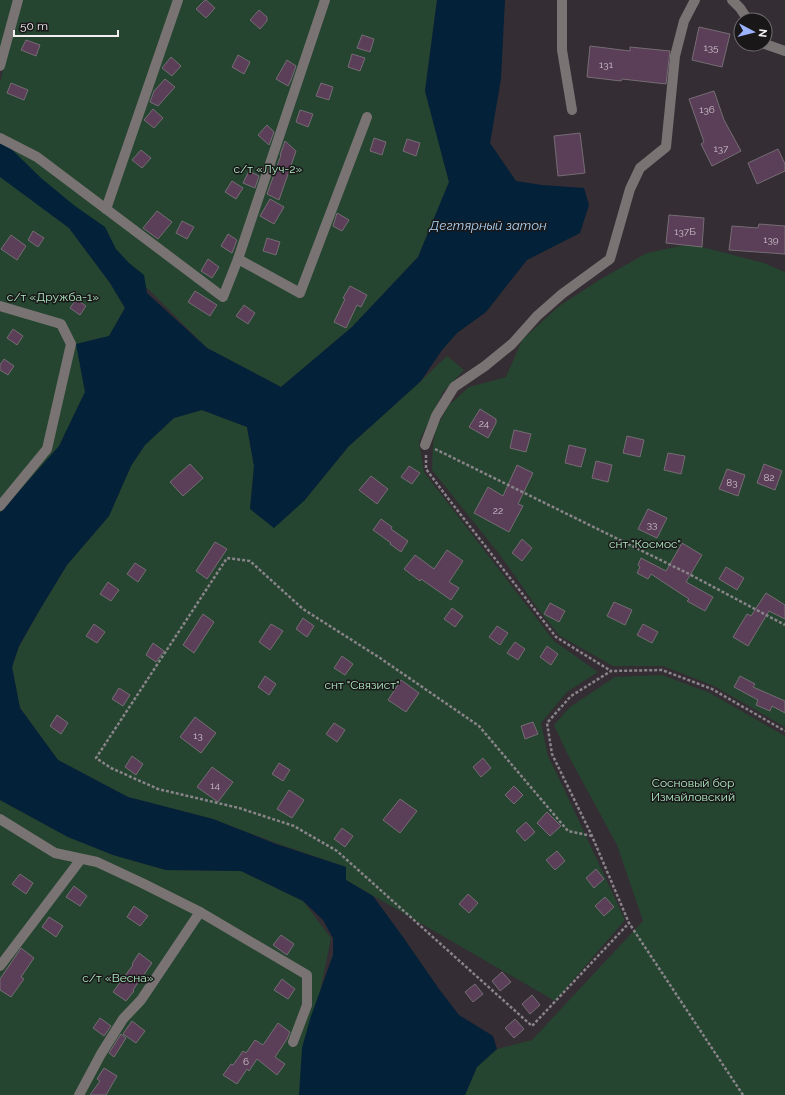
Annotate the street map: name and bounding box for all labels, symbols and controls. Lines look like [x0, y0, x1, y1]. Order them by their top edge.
scale bar [14, 12, 118, 38]
north arrow [733, 12, 773, 52]
text: 50 m [20, 19, 48, 33]
text: N [755, 28, 769, 38]
house number: 135 [703, 42, 719, 53]
house number: 131 [599, 59, 614, 70]
house number: 136 [699, 104, 715, 115]
house number: 137 [714, 143, 729, 154]
park label: с/т «Луч-2» [234, 162, 303, 176]
water label: Дегтярный затон [428, 218, 547, 233]
house number: 137Б [674, 226, 696, 237]
house number: 139 [763, 234, 779, 245]
park label: с/т «Дружба-1» [7, 290, 99, 304]
house number: 24 [479, 418, 490, 429]
house number: 82 [763, 472, 775, 483]
house number: 83 [726, 477, 738, 488]
house number: 22 [493, 505, 503, 516]
house number: 33 [647, 519, 657, 530]
park label: снт "Космос" [609, 537, 681, 551]
park label: снт "Связист" [325, 678, 399, 692]
house number: 13 [193, 730, 203, 741]
park label: Сосновый бор Измайловский [651, 776, 735, 804]
house number: 14 [210, 780, 220, 791]
park label: с/т «Весна» [82, 971, 154, 985]
house number: 6 [243, 1056, 249, 1067]

